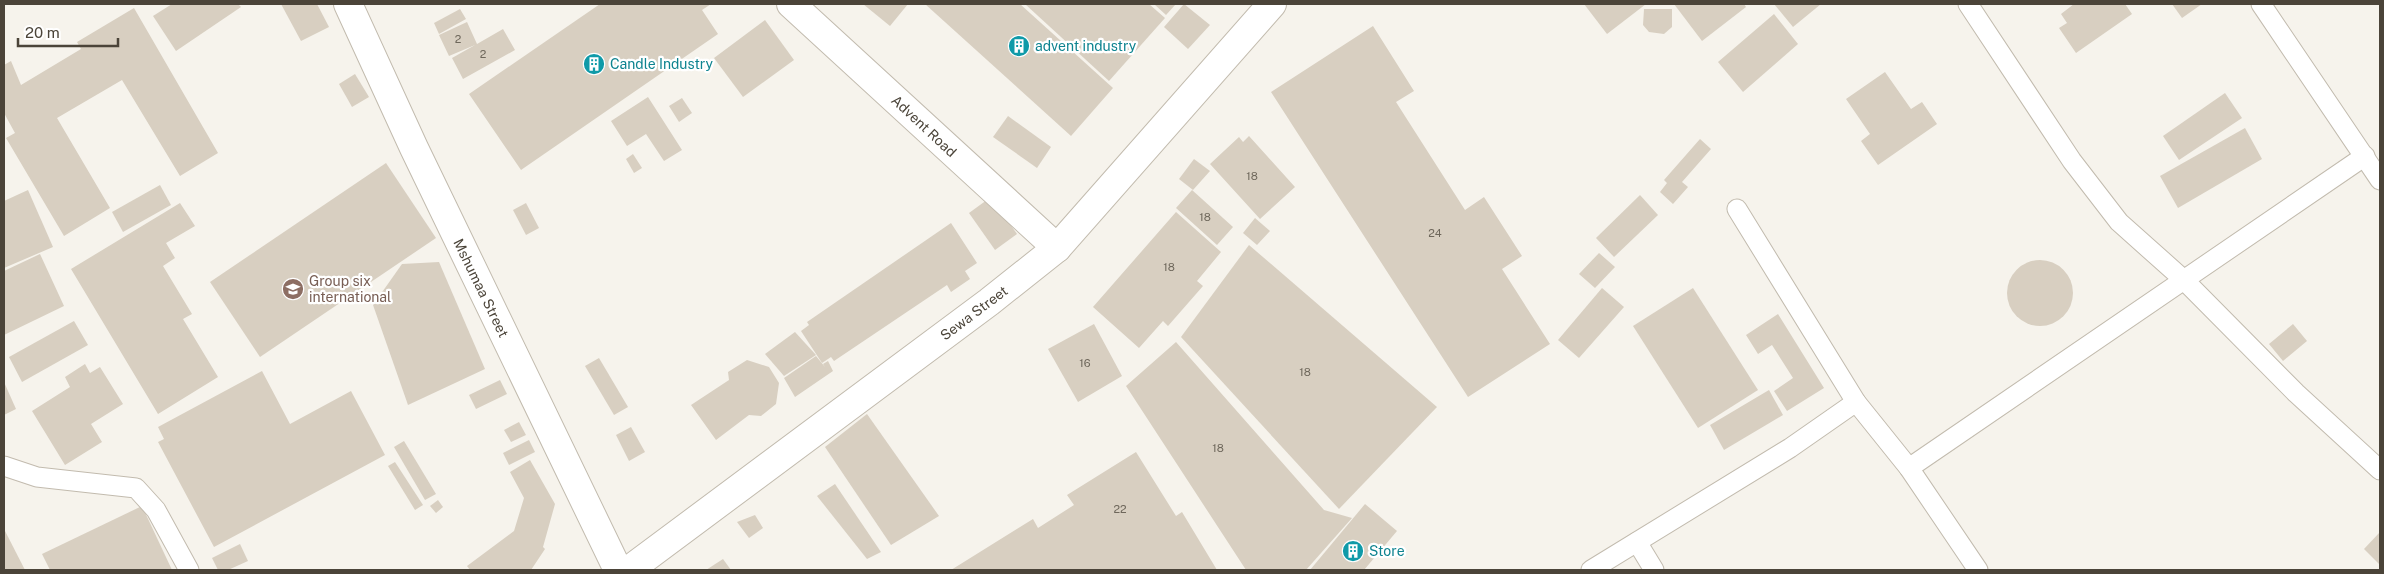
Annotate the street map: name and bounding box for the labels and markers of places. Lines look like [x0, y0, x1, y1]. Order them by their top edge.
building icon: advent industry [1007, 34, 1031, 58]
place label: advent industry [1035, 38, 1137, 54]
building icon: Candle Industry [582, 52, 606, 76]
place label: Candle Industry [610, 56, 713, 72]
place label: Group six international [309, 273, 391, 305]
school or university icon: Group six international [281, 277, 305, 301]
building icon: Store [1341, 539, 1365, 563]
place label: Store [1369, 543, 1405, 559]

